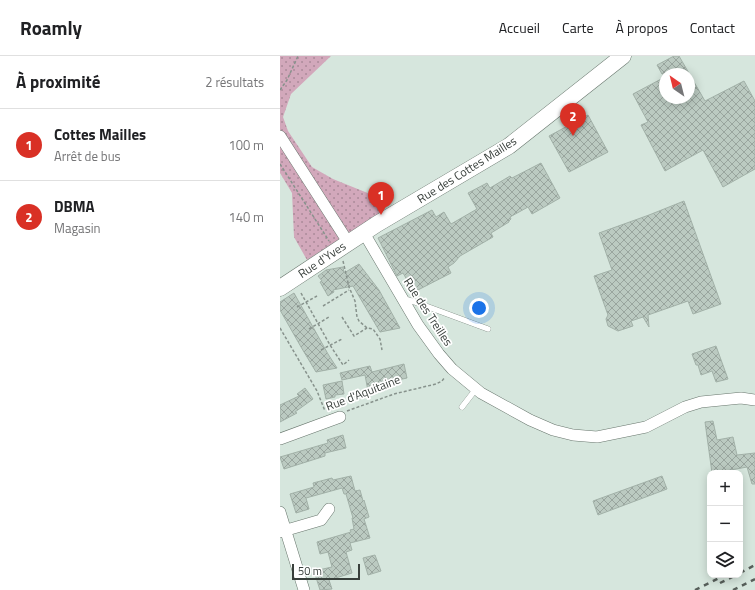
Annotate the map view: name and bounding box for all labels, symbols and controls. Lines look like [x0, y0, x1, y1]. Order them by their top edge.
text: Roamly [20, 13, 82, 42]
text: Accueil [499, 17, 540, 38]
text: Carte [562, 17, 594, 38]
text: À propos [616, 17, 668, 38]
text: Contact [690, 17, 735, 38]
north arrow [659, 68, 695, 104]
text: À proximité [16, 69, 100, 95]
text: 2 résultats [205, 72, 264, 92]
pin: 2 [560, 103, 586, 136]
text: Cottes Mailles [54, 123, 146, 146]
street label: Rue des Cottes Mailles [413, 131, 521, 208]
text: 1 [25, 135, 33, 155]
text: 100 m [228, 135, 264, 155]
text: Arrêt de bus [54, 146, 121, 166]
pin: 1 [368, 182, 394, 215]
text: DBMA [54, 195, 95, 218]
text: 2 [25, 207, 33, 227]
text: 140 m [228, 207, 264, 227]
text: Magasin [54, 218, 101, 238]
street label: Rue d'Yves [294, 236, 350, 283]
street label: Rue des Treilles [399, 274, 458, 350]
your location [469, 298, 489, 318]
street label: Rue d'Aquitaine [323, 370, 403, 415]
map controls [707, 470, 743, 578]
button: + [707, 470, 743, 506]
button: − [707, 506, 743, 542]
button: layers [707, 542, 743, 578]
scale bar [292, 562, 360, 581]
text: 50 m [298, 563, 322, 579]

